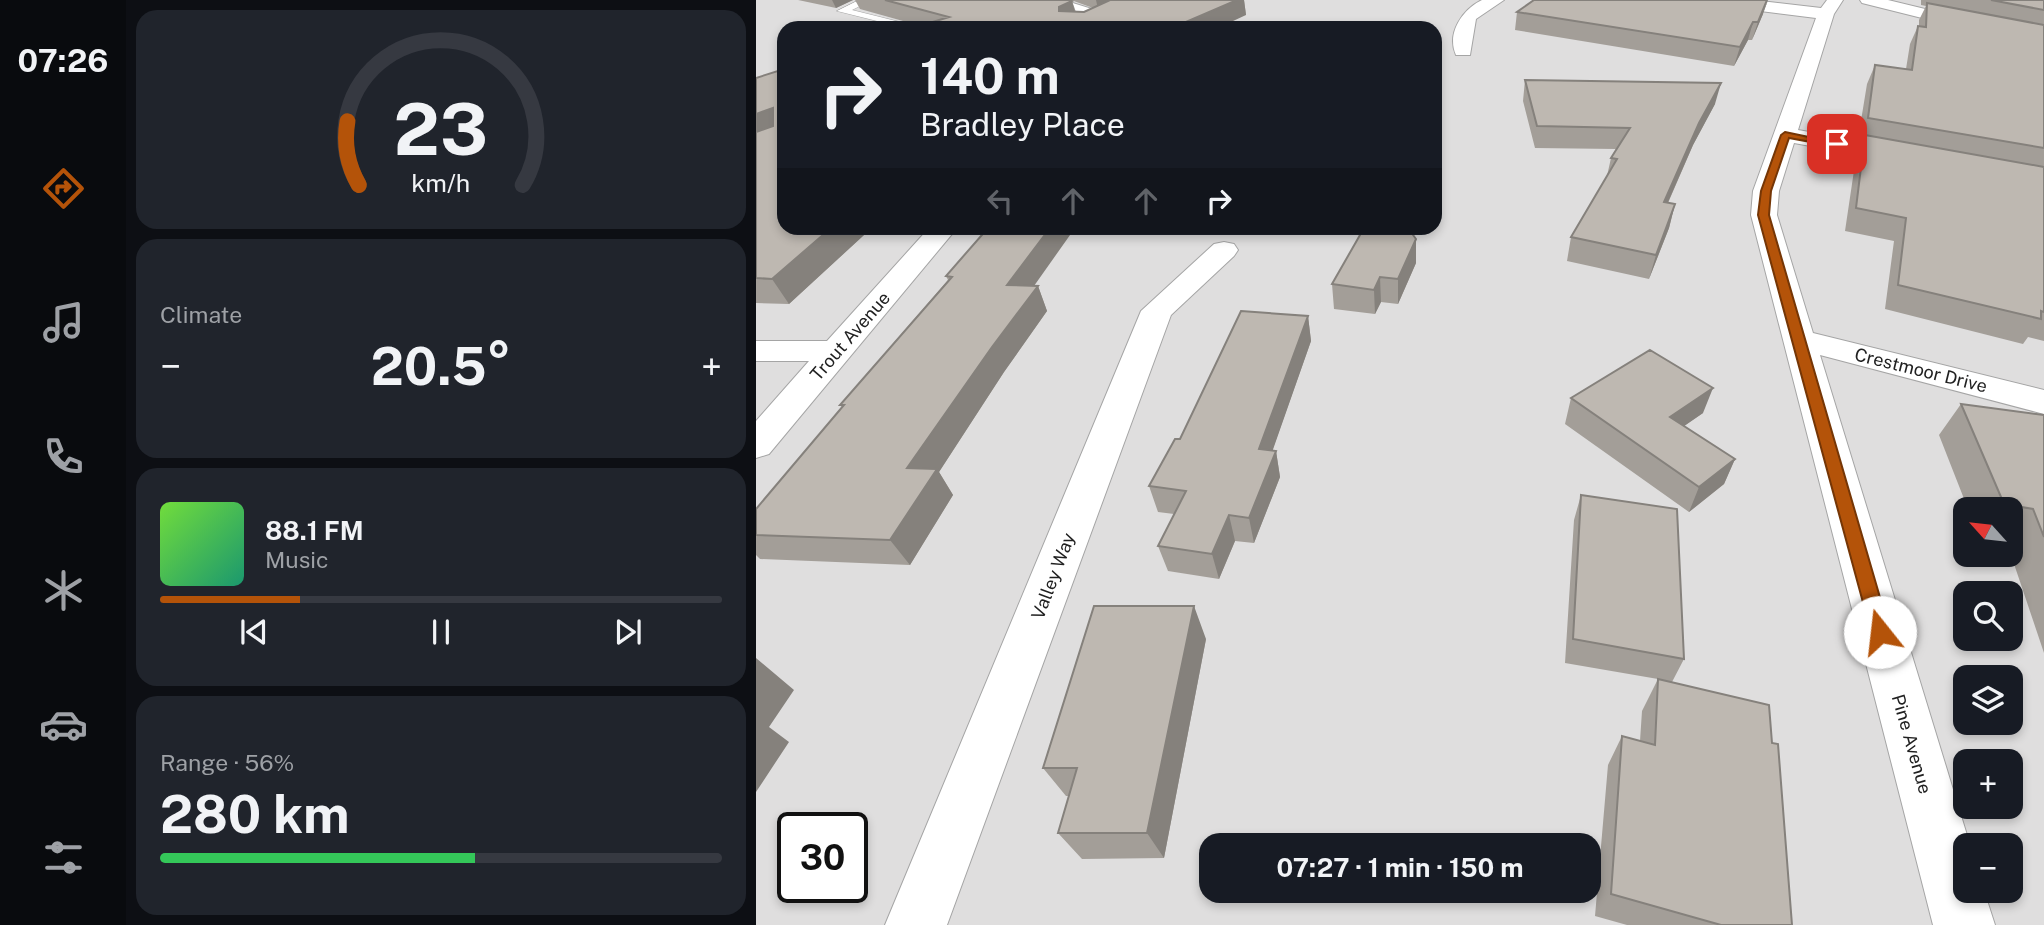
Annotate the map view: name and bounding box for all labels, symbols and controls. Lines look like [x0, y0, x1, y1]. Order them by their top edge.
text: 07:26 [18, 42, 108, 79]
text: 140 m [920, 47, 1060, 105]
icon: right [805, 49, 896, 140]
text: 23 [394, 87, 488, 172]
text: Bradley Place [920, 106, 1125, 143]
pin [1807, 114, 1867, 174]
icon: arrive [1818, 125, 1856, 163]
icon: directions [39, 164, 88, 213]
text: km/h [412, 168, 470, 198]
icon: left [981, 182, 1019, 220]
icon: ahead [1054, 182, 1092, 220]
icon: ahead [1127, 182, 1165, 220]
icon: right [1200, 182, 1238, 220]
street label: Trout Avenue [806, 287, 894, 385]
icon: music [39, 298, 88, 347]
text: Climate [160, 301, 242, 328]
text: 20.5° [371, 336, 511, 397]
street label: Crestmoor Drive [1853, 343, 1989, 397]
text: − [160, 344, 181, 389]
text: + [701, 344, 722, 389]
icon: phone [39, 432, 88, 481]
north arrow [1953, 497, 2023, 567]
map controls [1953, 497, 2023, 903]
text: 88.1 FM [265, 515, 364, 546]
street label: Valley Way [1027, 530, 1079, 622]
text: Music [265, 546, 329, 573]
icon: climate [39, 566, 88, 615]
button: search [1953, 581, 2023, 651]
position arrow [1843, 595, 1917, 669]
icon: previous [235, 613, 273, 651]
icon: pause [422, 613, 460, 651]
icon: next [609, 613, 647, 651]
button: layers [1953, 665, 2023, 735]
street label: Pine Avenue [1888, 692, 1936, 796]
icon: car [39, 700, 88, 749]
text: Range · 56% [160, 749, 294, 776]
button: + [1953, 749, 2023, 819]
text: 280 km [160, 784, 350, 845]
speed limit sign: 30 [777, 812, 868, 903]
icon: filters [39, 833, 88, 882]
button: − [1953, 833, 2023, 903]
text: 07:27 · 1 min · 150 m [1277, 852, 1523, 883]

